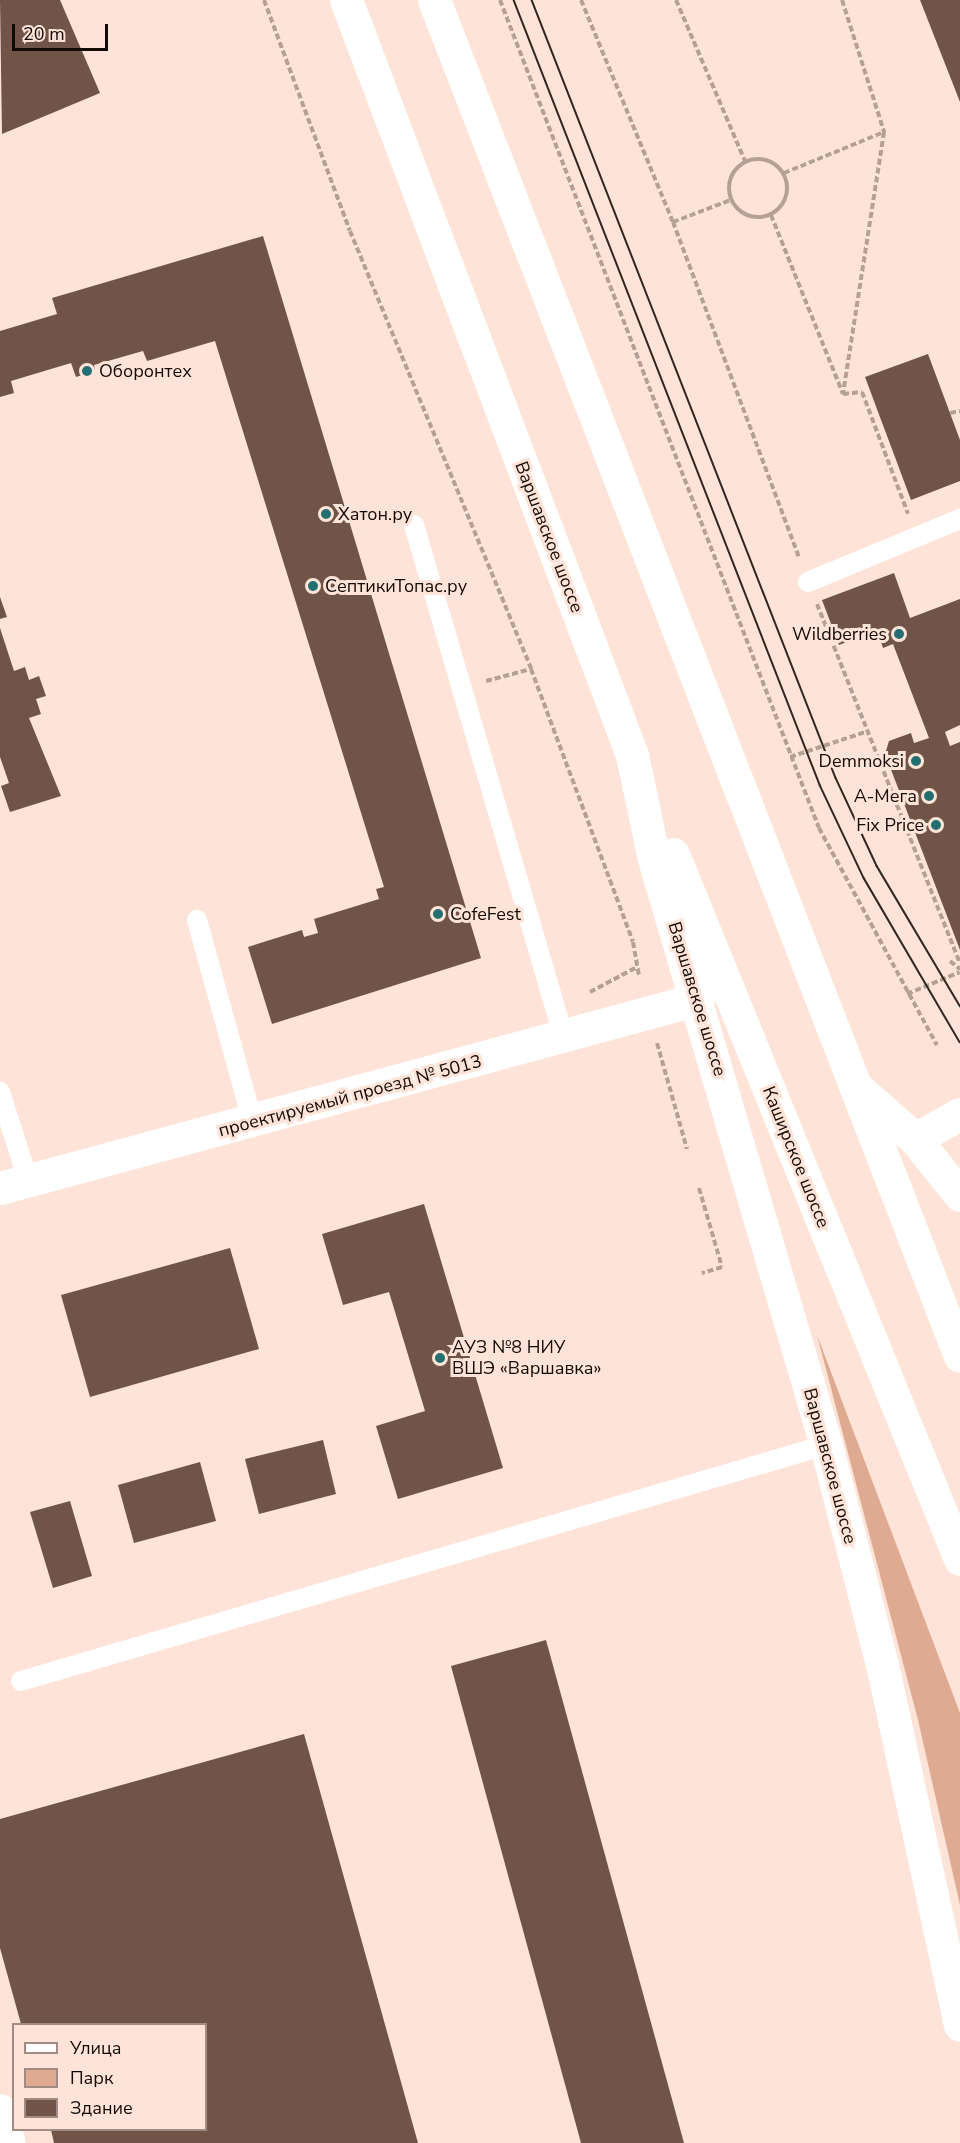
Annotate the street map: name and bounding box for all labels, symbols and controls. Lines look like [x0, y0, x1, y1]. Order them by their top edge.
scale bar [15, 12, 111, 50]
text: 20 m [23, 22, 65, 46]
place label: Оборонтех [99, 360, 192, 382]
marker: Оборонтех [80, 364, 94, 378]
street label: Варшавское шоссе [510, 458, 588, 616]
place label: Хатон.ру [338, 503, 412, 525]
marker: Хатон.ру [319, 507, 333, 521]
place label: СептикиТопас.ру [325, 575, 467, 597]
marker: СептикиТопас.ру [306, 579, 320, 593]
place label: Wildberries [792, 623, 887, 645]
marker: Wildberries [892, 627, 906, 641]
place label: Demmoksi [819, 750, 904, 772]
marker: Demmoksi [909, 754, 923, 768]
place label: А-Мега [854, 785, 917, 807]
marker: А-Мега [922, 789, 936, 803]
place label: Fix Price [856, 814, 924, 836]
marker: Fix Price [929, 818, 943, 832]
place label: CofeFest [450, 903, 521, 925]
marker: CofeFest [431, 907, 445, 921]
street label: Варшавское шоссе [663, 919, 731, 1079]
street label: проектируемый проезд № 5013 [216, 1050, 484, 1142]
street label: Каширское шоссе [758, 1083, 834, 1231]
place label: АУЗ №8 НИУ ВШЭ «Варшавка» [452, 1337, 601, 1380]
marker: АУЗ №8 НИУ ВШЭ «Варшавка» [433, 1351, 447, 1365]
street label: Варшавское шоссе [799, 1386, 861, 1546]
legend [12, 2023, 207, 2131]
text: Улица [70, 2036, 121, 2060]
text: Парк [70, 2066, 113, 2090]
text: Здание [70, 2096, 133, 2120]

